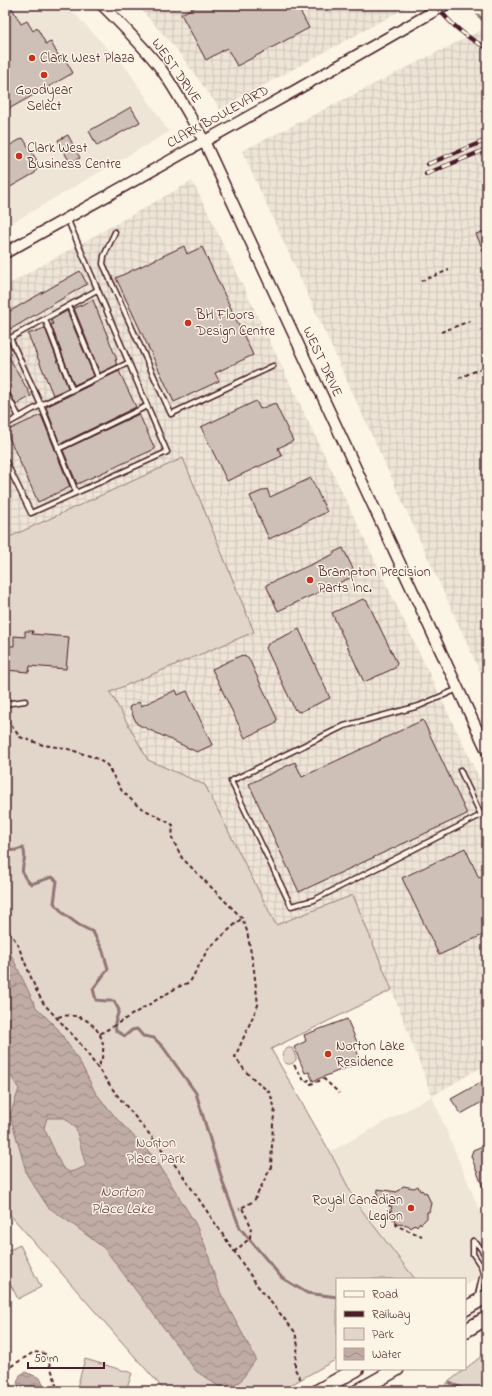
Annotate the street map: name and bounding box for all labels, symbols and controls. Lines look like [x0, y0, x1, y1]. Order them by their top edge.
street label: WEST DRIVE [146, 34, 206, 108]
place label: Clark West Plaza [40, 48, 135, 69]
marker: Clark West Plaza [27, 53, 37, 63]
marker: Goodyear Select [39, 70, 49, 80]
place label: Goodyear Select [15, 80, 73, 117]
street label: CLARK BOULEVARD [163, 80, 273, 154]
place label: Clark West Business Centre [26, 138, 122, 175]
marker: Clark West Business Centre [14, 151, 24, 161]
place label: BH Floors Design Centre [195, 305, 276, 343]
marker: BH Floors Design Centre [183, 318, 193, 328]
street label: WEST DRIVE [297, 323, 347, 401]
place label: Brampton Precision Parts Inc. [317, 562, 431, 599]
marker: Brampton Precision Parts Inc. [305, 575, 315, 585]
place label: Norton Lake Residence [336, 1036, 405, 1073]
marker: Norton Lake Residence [323, 1049, 333, 1059]
park label: Norton Place Park [127, 1133, 186, 1170]
water label: Norton Place Lake [91, 1181, 155, 1220]
place label: Royal Canadian Legion [312, 1190, 403, 1228]
marker: Royal Canadian Legion [406, 1203, 416, 1213]
legend [336, 1278, 466, 1370]
text: Road [372, 1286, 398, 1304]
text: Railway [372, 1306, 411, 1325]
text: Park [372, 1326, 394, 1344]
scale bar [28, 1344, 104, 1370]
text: Water [372, 1346, 401, 1364]
text: 50 m [34, 1350, 58, 1368]

